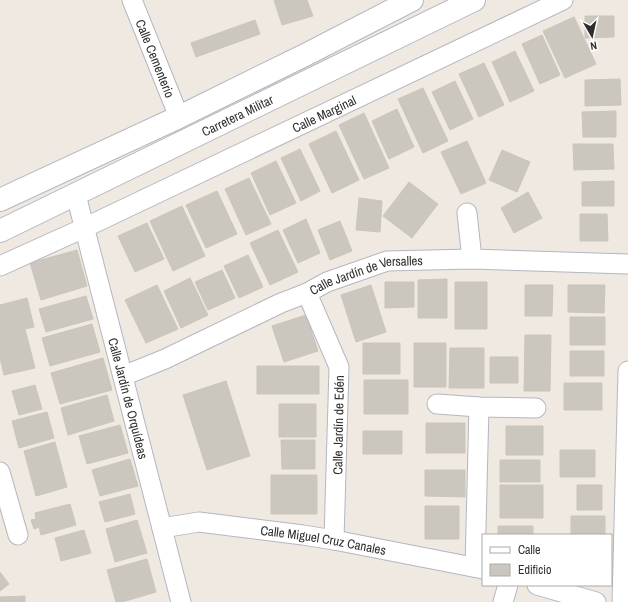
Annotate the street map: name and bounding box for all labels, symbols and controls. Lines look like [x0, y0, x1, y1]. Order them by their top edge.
north arrow [572, 16, 612, 56]
street label: Calle Cementerio [132, 17, 178, 100]
text: N [589, 38, 598, 53]
street label: Carretera Militar [199, 91, 277, 140]
street label: Calle Marginal [289, 92, 359, 137]
street label: Calle Jardín de Versalles [307, 252, 423, 299]
street label: Calle Jardín de Orquídeas [104, 336, 152, 461]
street label: Calle Jardín de Edén [329, 375, 348, 475]
street label: Calle Miguel Cruz Canales [259, 522, 387, 559]
legend [482, 534, 612, 586]
text: Calle [518, 542, 540, 558]
text: Edificio [518, 562, 551, 578]

